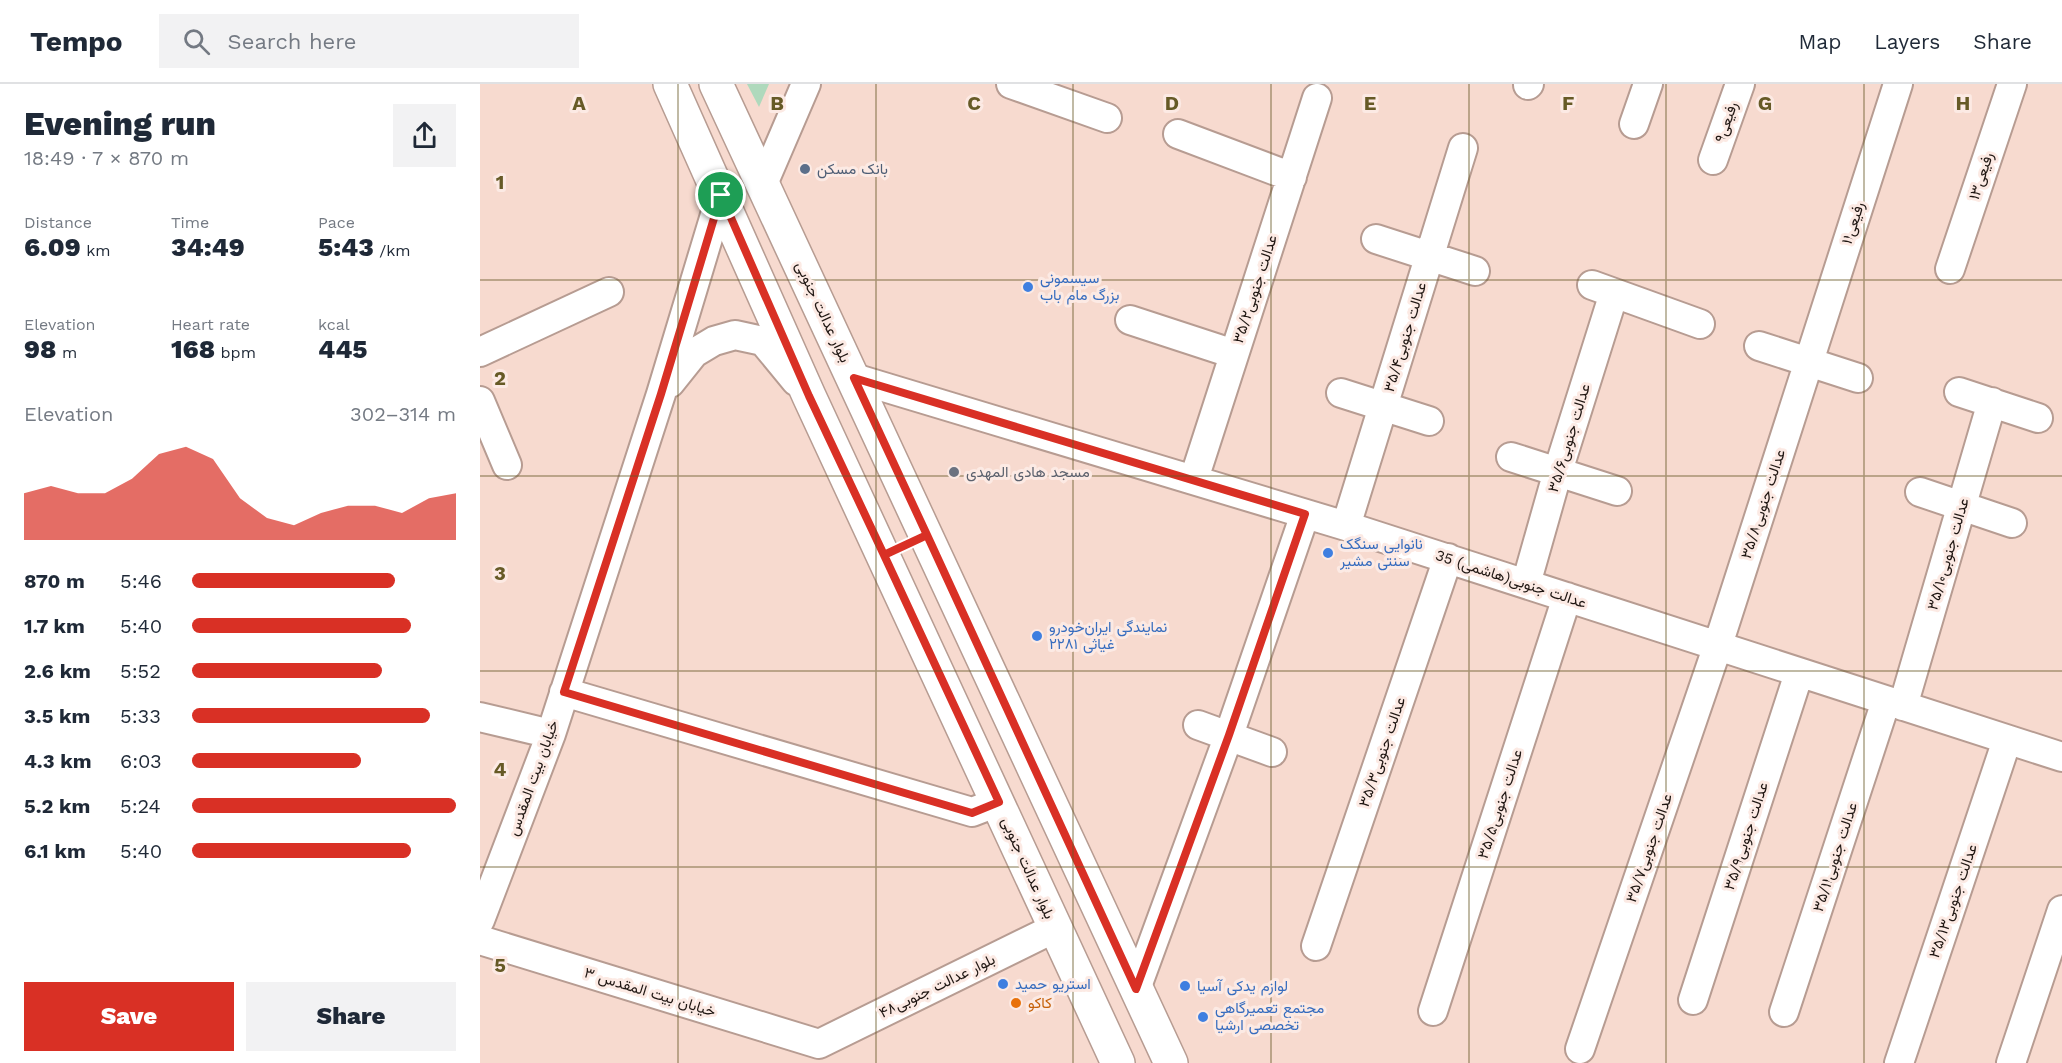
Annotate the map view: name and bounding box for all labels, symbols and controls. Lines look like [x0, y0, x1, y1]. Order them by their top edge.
search box [159, 14, 579, 68]
text: Tempo [30, 25, 123, 58]
icon: search [180, 25, 213, 58]
text: Search here [228, 29, 357, 54]
text: Map [1798, 29, 1841, 54]
text: Layers [1874, 29, 1940, 54]
text: Share [1973, 29, 2032, 54]
text: A [572, 91, 586, 115]
text: B [770, 91, 784, 115]
text: C [967, 91, 981, 115]
text: D [1165, 91, 1179, 115]
text: E [1364, 91, 1376, 115]
text: F [1562, 91, 1574, 115]
text: G [1758, 91, 1772, 115]
text: H [1956, 91, 1970, 115]
street label: رفیعی۹ [1711, 99, 1742, 145]
text: Evening run [24, 104, 216, 143]
button: share [393, 104, 456, 167]
text: 18:49 · 7 × 870 m [24, 146, 189, 170]
street label: رفیعی۱۳ [1965, 150, 1998, 202]
place label: بانک مسکن [817, 160, 888, 179]
marker: بانک مسکن [798, 162, 812, 176]
pin [695, 169, 746, 220]
text: 1 [496, 170, 504, 194]
icon: arrive [704, 178, 737, 211]
street label: رفیعی۱۱ [1838, 200, 1869, 247]
text: Distance [24, 213, 92, 232]
text: Time [171, 213, 209, 232]
text: Pace [318, 213, 355, 232]
text: 6.09 [24, 232, 81, 262]
text: 34:49 [171, 232, 245, 262]
text: 5:43 [318, 232, 374, 262]
street label: عدالت جنوبی۳۵/۲ [1229, 232, 1282, 346]
text: km [81, 241, 110, 260]
text: /km [374, 241, 411, 260]
street label: بلوار عدالت جنوبی [791, 259, 854, 366]
place label: سیسمونی بزرگ مام باب [1040, 269, 1119, 305]
marker: سیسمونی بزرگ مام باب [1021, 280, 1035, 294]
street label: عدالت جنوبی۳۵/۴ [1380, 280, 1431, 394]
text: Elevation [24, 315, 95, 334]
text: Heart rate [171, 315, 250, 334]
text: kcal [318, 315, 350, 334]
text: 98 [24, 334, 56, 364]
text: 168 [171, 334, 215, 364]
text: 445 [318, 334, 367, 364]
text: m [56, 343, 77, 362]
text: bpm [215, 343, 256, 362]
text: 2 [494, 366, 506, 390]
street label: عدالت جنوبی۳۵/۶ [1544, 381, 1595, 495]
text: Elevation [24, 402, 113, 426]
text: 302–314 m [350, 402, 456, 426]
street label: عدالت جنوبی۳۵/۸ [1737, 447, 1790, 561]
place label: مسجد هادی المهدی [966, 463, 1090, 482]
marker: مسجد هادی المهدی [947, 465, 961, 479]
street label: عدالت جنوبی۳۵/۱۰ [1923, 496, 1974, 612]
place label: نانوایی سنگک سنتی مشیر [1339, 535, 1423, 571]
marker: نانوایی سنگک سنتی مشیر [1321, 546, 1335, 560]
street label: 35 عدالت جنوبی(هاشمی) [1433, 546, 1589, 613]
text: 3 [494, 561, 506, 585]
text: 870 m [24, 569, 85, 593]
text: 5:46 [120, 569, 162, 593]
text: 1.7 km [24, 614, 85, 638]
text: 5:40 [120, 614, 162, 638]
place label: نمایندگی ایران‌خودرو غیاثی ۲۲۸۱ [1049, 618, 1167, 654]
marker: نمایندگی ایران‌خودرو غیاثی ۲۲۸۱ [1030, 629, 1044, 643]
text: 2.6 km [24, 659, 91, 683]
text: 5:52 [120, 659, 161, 683]
street label: عدالت جنوبی۳۵/۳ [1355, 694, 1410, 810]
text: 3.5 km [24, 704, 90, 728]
text: 5:33 [120, 704, 161, 728]
street label: خیابان بیت المقدس [504, 718, 563, 839]
street label: عدالت جنوبی۳۵/۵ [1474, 747, 1527, 861]
text: 4.3 km [24, 749, 91, 773]
text: 6:03 [120, 749, 162, 773]
text: 4 [494, 757, 507, 781]
street label: عدالت جنوبی۳۵/۹ [1720, 780, 1773, 893]
street label: عدالت جنوبی۳۵/۷ [1622, 791, 1677, 905]
text: 5.2 km [24, 794, 90, 818]
text: 5:24 [120, 794, 161, 818]
street label: عدالت جنوبی۳۵/۱۱ [1809, 800, 1862, 914]
street label: بلوار عدالت جنوبی [997, 814, 1059, 922]
text: 6.1 km [24, 839, 86, 863]
text: 5:40 [120, 839, 162, 863]
street label: عدالت جنوبی۳۵/۱۳ [1925, 841, 1982, 961]
street label: بلوار عدالت جنوبی۴۸ [876, 950, 998, 1023]
text: 5 [494, 953, 506, 977]
street label: خیابان بیت المقدس ۳ [582, 963, 718, 1022]
place label: استریو حمید [1015, 975, 1091, 993]
marker: استریو حمید [996, 977, 1010, 991]
place label: لوازم یدکی آسیا [1197, 977, 1288, 996]
marker: لوازم یدکی آسیا [1178, 979, 1192, 993]
button: Save [24, 982, 234, 1051]
button: Share [246, 982, 456, 1051]
place label: کاکو [1028, 994, 1052, 1012]
marker: کاکو [1009, 996, 1023, 1010]
place label: مجتمع تعمیرگاهی تخصصی ارشیا [1215, 999, 1324, 1035]
marker: مجتمع تعمیرگاهی تخصصی ارشیا [1196, 1010, 1210, 1024]

